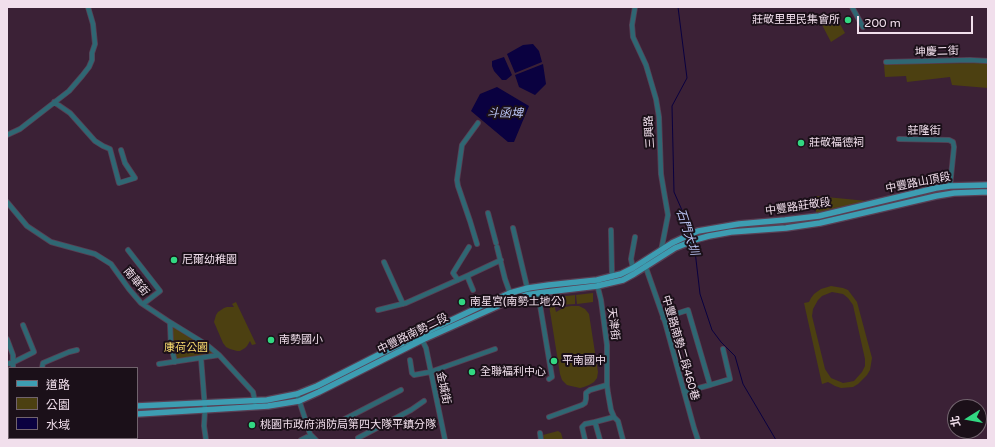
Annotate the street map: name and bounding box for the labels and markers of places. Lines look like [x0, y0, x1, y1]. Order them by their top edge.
place label: 莊敬里里民集會所 [752, 13, 840, 27]
marker: 莊敬里里民集會所 [843, 15, 853, 25]
place label: 莊敬福德祠 [809, 136, 864, 150]
marker: 莊敬福德祠 [796, 138, 806, 148]
place label: 尼爾幼稚園 [182, 253, 237, 267]
marker: 尼爾幼稚園 [169, 255, 179, 265]
place label: 南星宮(南勢土地公) [470, 295, 565, 309]
marker: 南星宮(南勢土地公) [457, 297, 467, 307]
place label: 南勢國小 [279, 333, 323, 347]
marker: 南勢國小 [266, 335, 276, 345]
place label: 平南國中 [562, 354, 606, 368]
marker: 平南國中 [549, 356, 559, 366]
place label: 全聯福利中心 [480, 365, 546, 379]
marker: 全聯福利中心 [467, 367, 477, 377]
place label: 桃園市政府消防局第四大隊平鎮分隊 [260, 418, 436, 432]
marker: 桃園市政府消防局第四大隊平鎮分隊 [247, 420, 257, 430]

